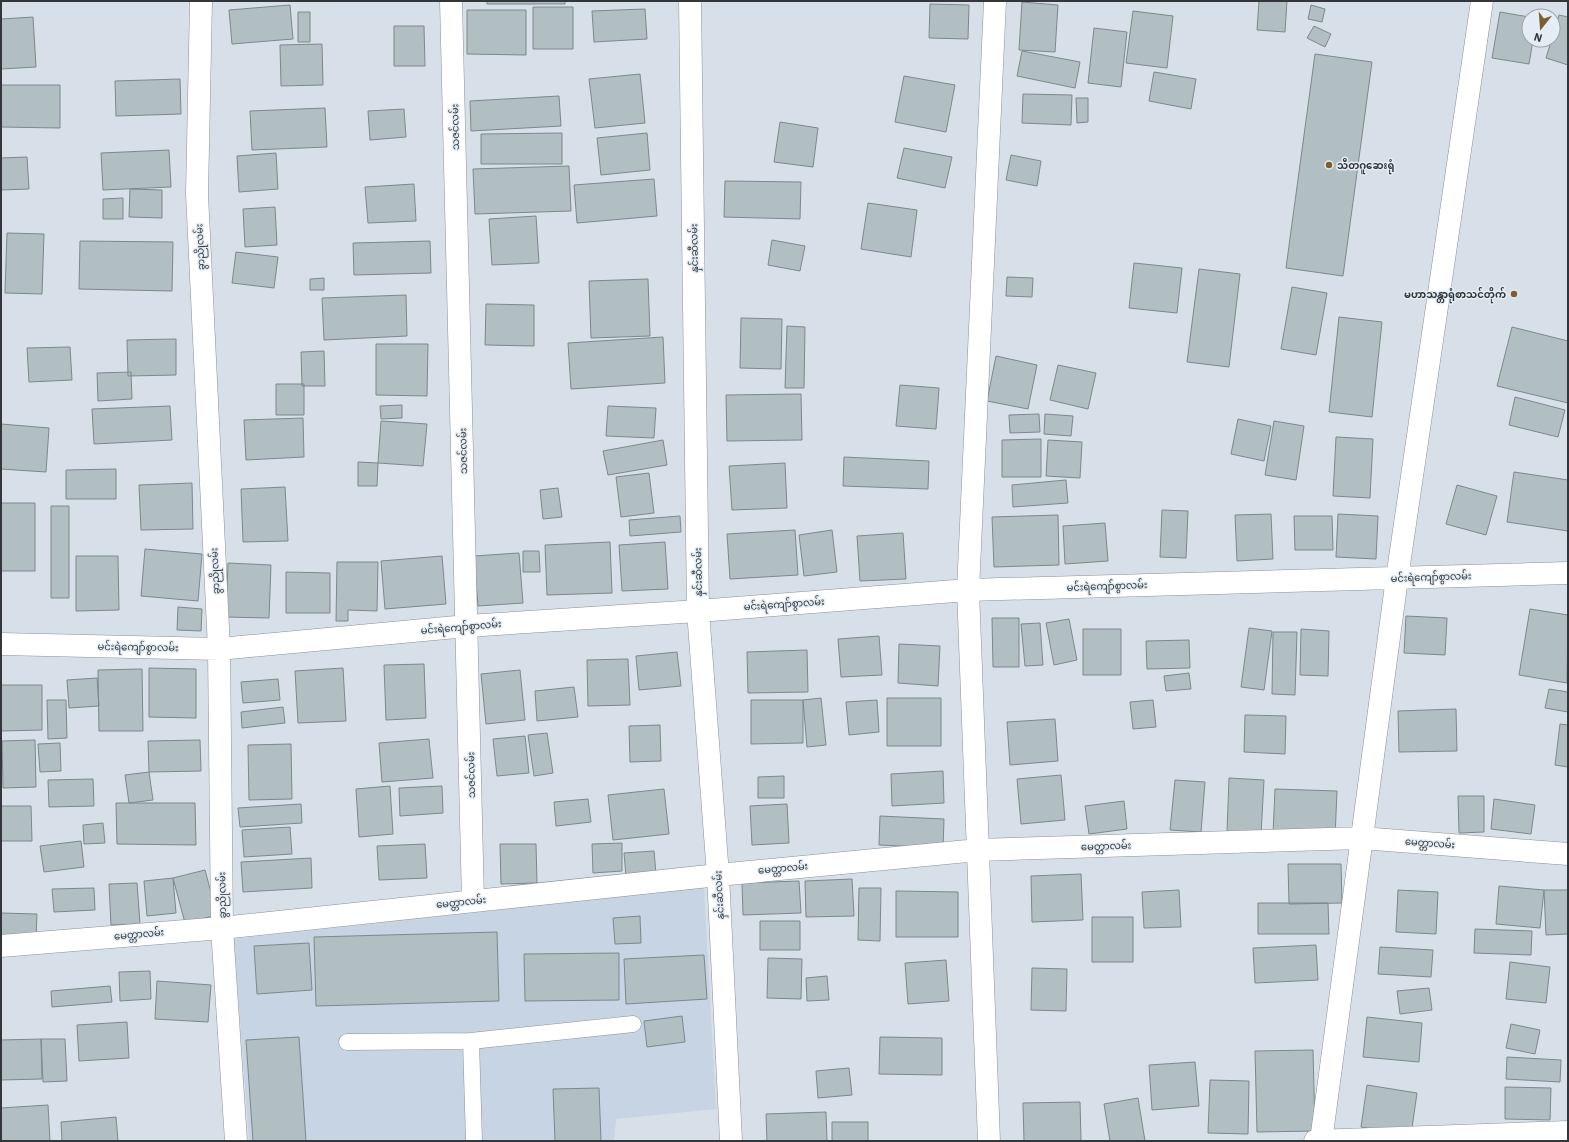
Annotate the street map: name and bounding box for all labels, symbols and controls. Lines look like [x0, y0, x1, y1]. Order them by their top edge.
north arrow [1521, 8, 1561, 48]
text: N [1532, 30, 1544, 45]
street label: သဇင်လမ်း [447, 104, 462, 150]
place label: သီတဂူဆေးရုံ [1337, 158, 1394, 175]
marker: သီတဂူဆေးရုံ [1324, 160, 1334, 170]
street label: ခွာညိုလမ်း [191, 223, 210, 271]
street label: နှင်းဆီလမ်း [686, 223, 703, 273]
place label: မဟာသန္တာရုံစာသင်တိုက် [1404, 287, 1506, 304]
marker: မဟာသန္တာရုံစာသင်တိုက် [1509, 289, 1519, 299]
street label: သဇင်လမ်း [455, 428, 470, 474]
street label: ခွာညိုလမ်း [206, 547, 225, 595]
street label: နှင်းဆီလမ်း [690, 547, 707, 597]
street label: မင်းရဲကျော်စွာလမ်း [1390, 568, 1472, 587]
street label: မင်းရဲကျော်စွာလမ်း [1066, 577, 1148, 596]
street label: မင်းရဲကျော်စွာလမ်း [743, 594, 825, 615]
street label: မင်းရဲကျော်စွာလမ်း [420, 616, 502, 639]
street label: မင်းရဲကျော်စွာလမ်း [97, 639, 179, 656]
street label: သဇင်လမ်း [463, 752, 478, 798]
street label: မေတ္တာလမ်း [1404, 834, 1456, 853]
street label: မေတ္တာလမ်း [1081, 838, 1131, 855]
street label: မေတ္တာလမ်း [757, 858, 809, 879]
street label: နှင်းဆီလမ်း [710, 870, 729, 920]
street label: ခွာညိုလမ်း [214, 872, 231, 918]
street label: မေတ္တာလမ်း [435, 892, 487, 913]
street label: မေတ္တာလမ်း [113, 924, 165, 945]

